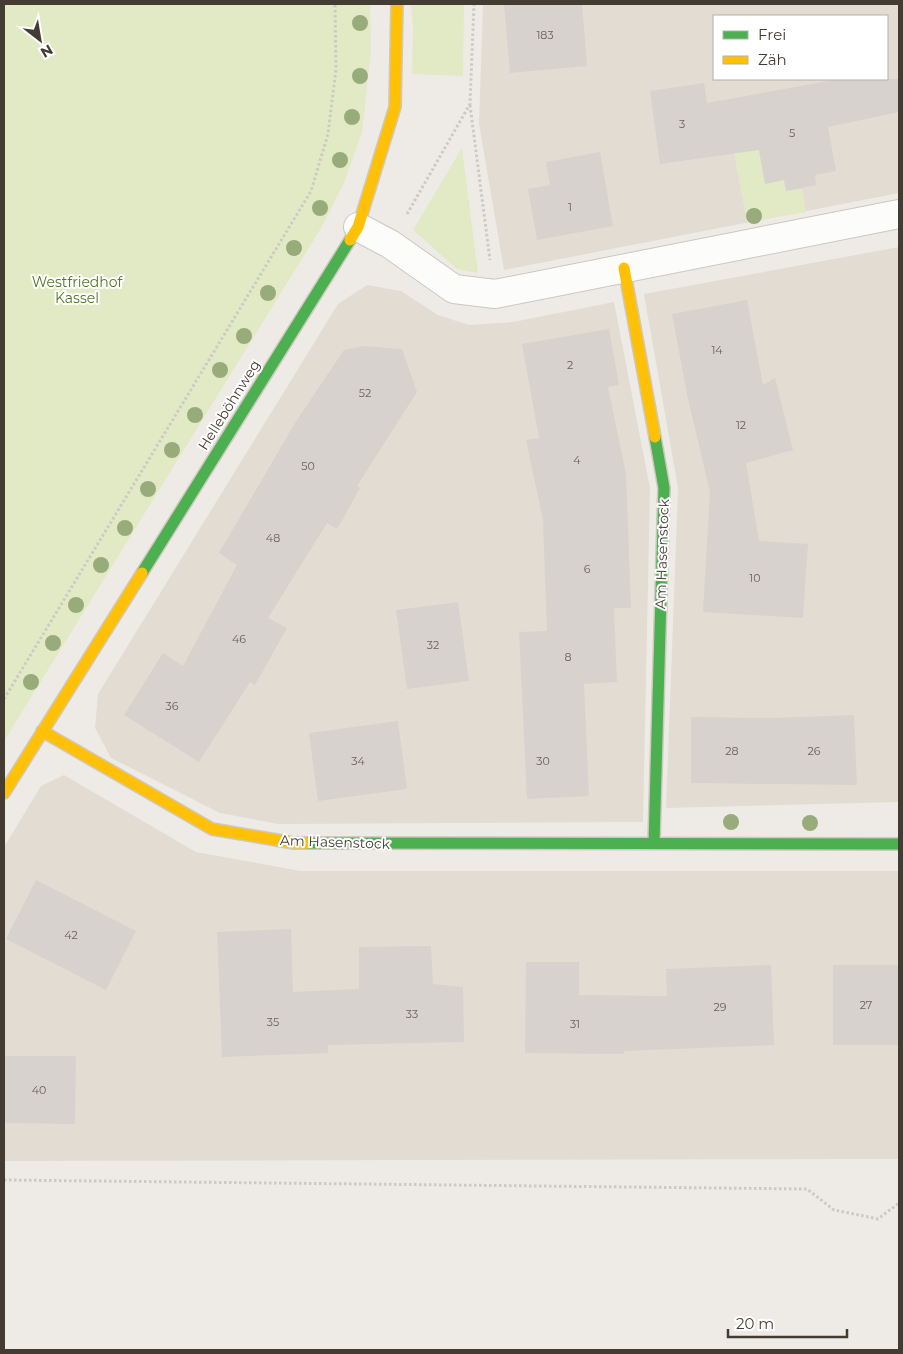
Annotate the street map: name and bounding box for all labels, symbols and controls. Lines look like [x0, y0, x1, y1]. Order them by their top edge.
north arrow [15, 15, 65, 65]
legend [713, 15, 888, 80]
text: Frei [758, 25, 786, 44]
house number: 183 [536, 28, 554, 42]
text: N [37, 41, 56, 62]
text: Zäh [758, 50, 787, 69]
house number: 3 [679, 117, 685, 131]
house number: 5 [789, 126, 795, 140]
house number: 1 [568, 200, 572, 214]
park label: Westfriedhof Kassel [32, 273, 124, 307]
house number: 14 [711, 343, 723, 357]
street label: Helleböhnweg [194, 357, 264, 453]
house number: 2 [567, 358, 573, 372]
house number: 52 [359, 386, 371, 400]
house number: 12 [736, 418, 746, 432]
house number: 4 [573, 453, 581, 467]
house number: 50 [301, 459, 315, 473]
street label: Am Hasenstock [651, 498, 673, 609]
house number: 48 [266, 531, 280, 545]
house number: 6 [584, 562, 591, 576]
house number: 10 [749, 571, 761, 585]
house number: 46 [232, 632, 246, 646]
house number: 32 [427, 638, 439, 652]
house number: 8 [564, 650, 572, 664]
house number: 36 [166, 699, 179, 713]
house number: 28 [725, 744, 739, 758]
house number: 26 [808, 744, 821, 758]
house number: 34 [351, 754, 365, 768]
house number: 30 [536, 754, 550, 768]
street label: Am Hasenstock [280, 831, 391, 853]
house number: 42 [64, 928, 78, 942]
house number: 27 [860, 998, 872, 1012]
house number: 29 [714, 1000, 727, 1014]
house number: 33 [406, 1007, 418, 1021]
house number: 35 [267, 1015, 279, 1029]
house number: 31 [570, 1017, 580, 1031]
house number: 40 [32, 1083, 46, 1097]
scale bar [728, 1306, 847, 1338]
text: 20 m [736, 1314, 774, 1333]

